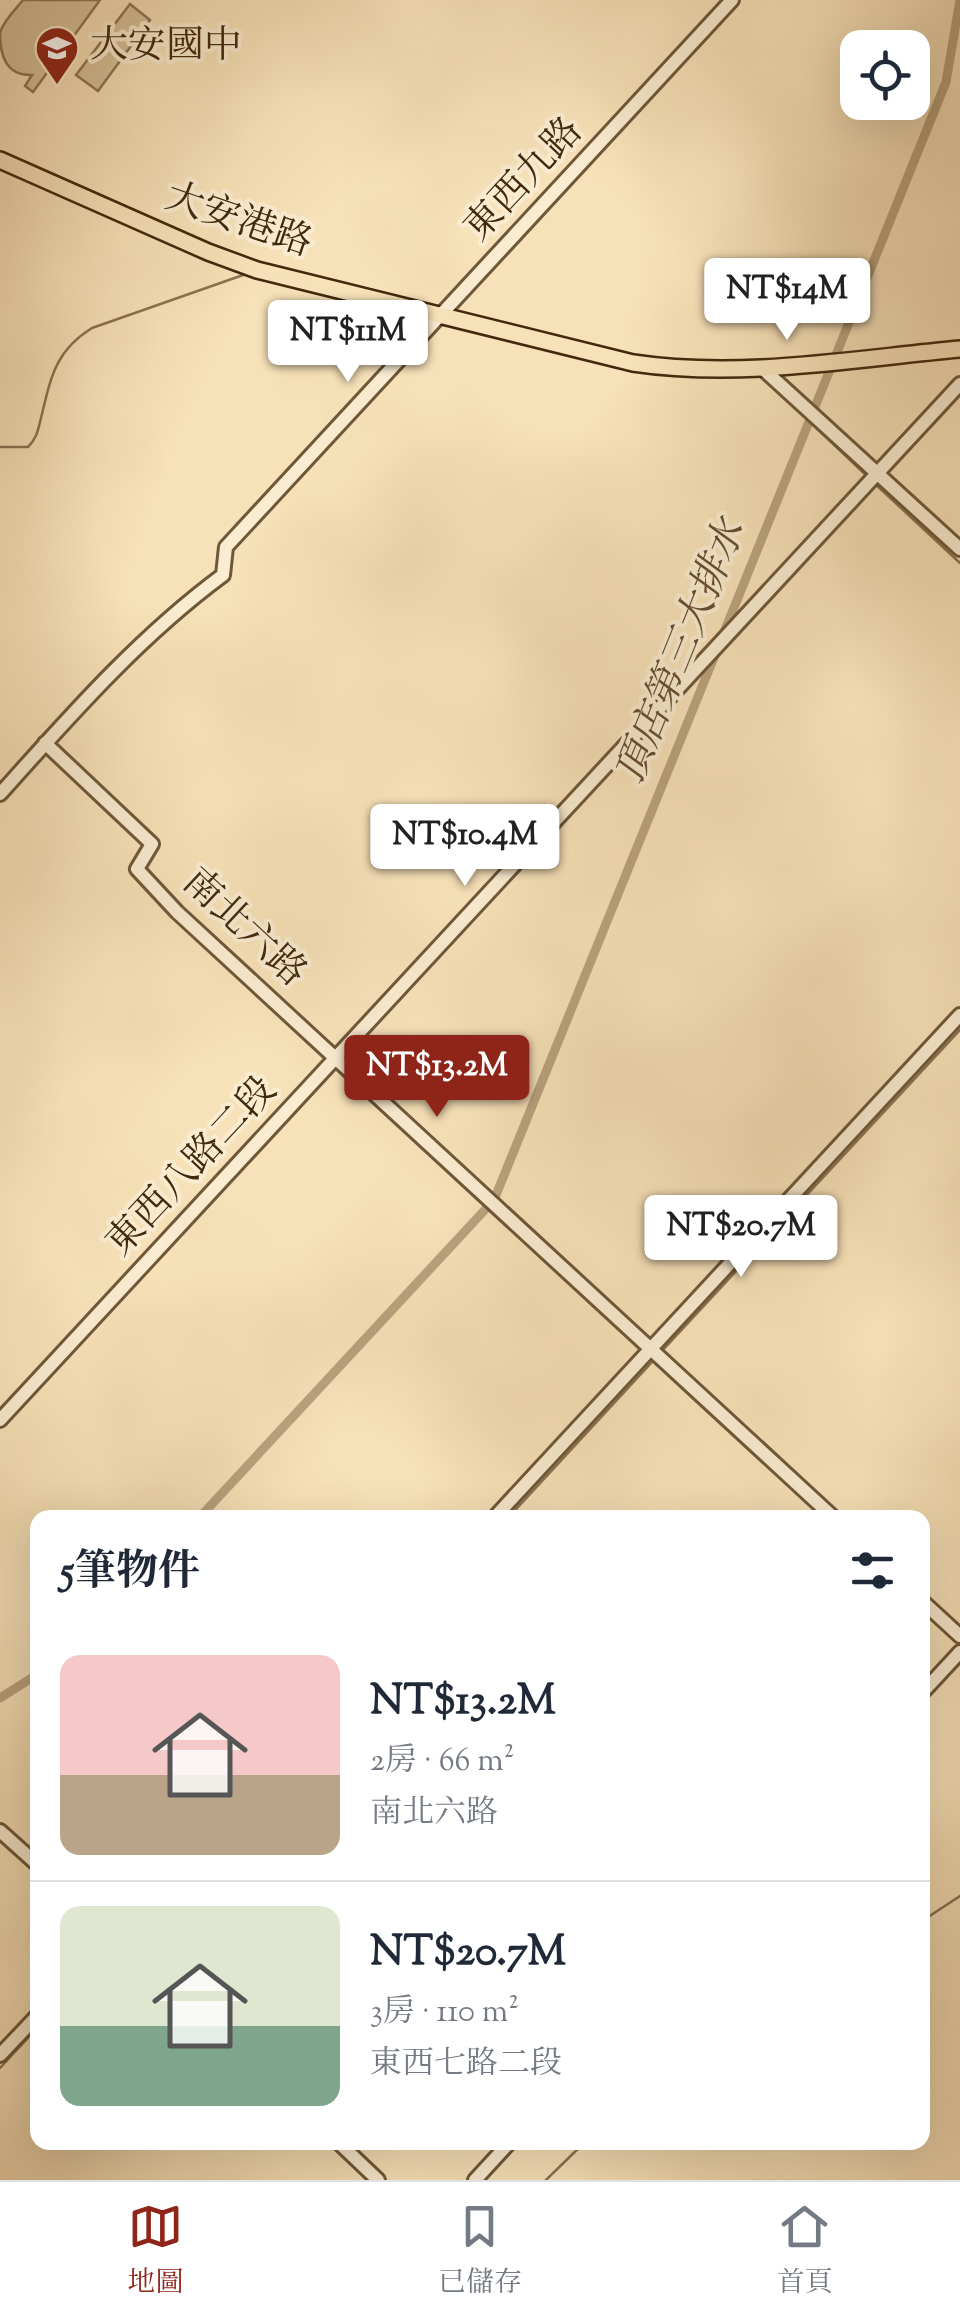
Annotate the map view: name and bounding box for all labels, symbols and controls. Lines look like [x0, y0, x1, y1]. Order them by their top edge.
place label: 大安國中 [90, 21, 242, 75]
school or university icon: 大安國中 [34, 25, 80, 86]
map controls [840, 30, 930, 120]
button: locate [840, 30, 930, 120]
street label: 東西九路 [453, 107, 597, 255]
street label: 大安港路 [157, 172, 319, 272]
pin: NT$14M [706, 258, 868, 343]
text: NT$14M [726, 267, 848, 313]
pin: NT$11M [267, 300, 429, 385]
text: NT$11M [290, 309, 406, 355]
water label: 頂店第三大排水 [604, 509, 763, 793]
pin: NT$10.4M [362, 804, 568, 889]
text: NT$10.4M [392, 813, 538, 859]
street label: 南北六路 [169, 857, 317, 1001]
pin: NT$13.2M [334, 1035, 540, 1120]
text: NT$13.2M [366, 1044, 508, 1090]
street label: 東西八路二段 [96, 1066, 290, 1270]
pin: NT$20.7M [638, 1195, 844, 1280]
text: NT$20.7M [666, 1204, 816, 1250]
icon: filters [845, 1543, 900, 1598]
text: 5筆物件 [60, 1544, 200, 1604]
text: NT$13.2M [370, 1673, 556, 1733]
icon: home [140, 1695, 260, 1815]
text: 2房 · 66 m² [370, 1739, 515, 1785]
text: 南北六路 [370, 1791, 498, 1837]
text: NT$20.7M [370, 1924, 566, 1984]
icon: home [140, 1946, 260, 2066]
text: 3房 · 110 m² [370, 1990, 519, 2036]
text: 東西七路二段 [370, 2042, 562, 2088]
tab: 地圖 [127, 2199, 183, 2304]
tab: 已儲存 [438, 2199, 522, 2304]
tab: 首頁 [777, 2199, 833, 2304]

